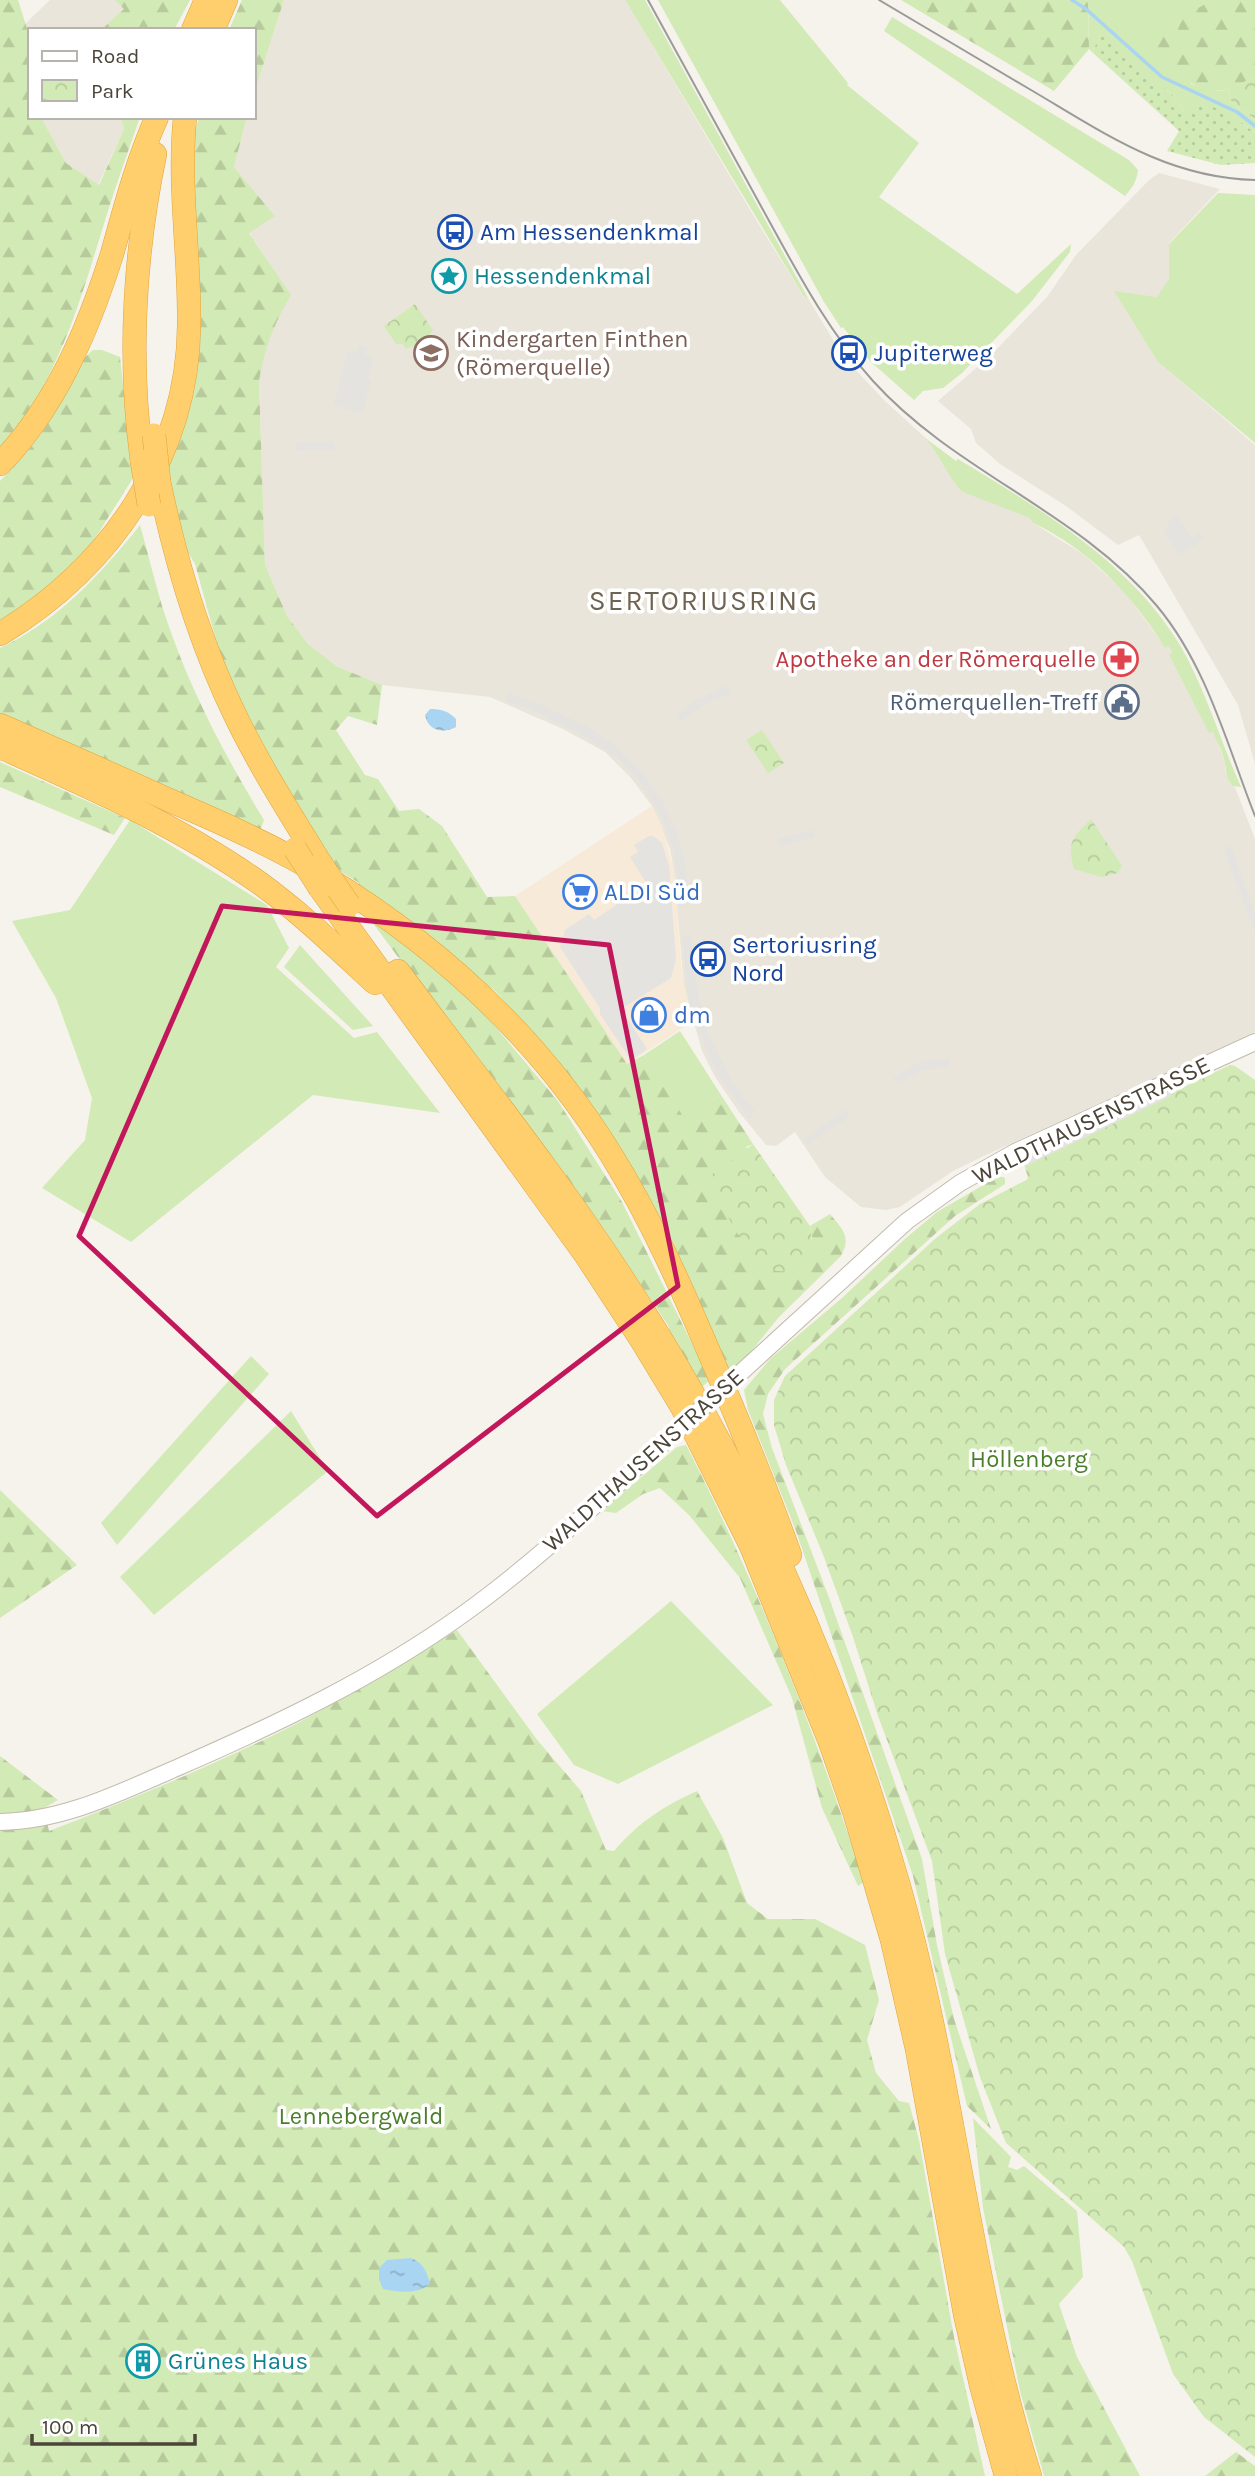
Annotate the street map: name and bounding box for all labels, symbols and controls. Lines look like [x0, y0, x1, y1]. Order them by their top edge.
legend [28, 28, 256, 119]
text: Road [91, 44, 139, 68]
text: Park [91, 79, 134, 103]
bus stop icon: Am Hessendenkmal [436, 213, 474, 251]
place label: Am Hessendenkmal [480, 218, 699, 246]
place icon: Hessendenkmal [430, 257, 468, 295]
place label: Hessendenkmal [474, 262, 651, 290]
place label: Kindergarten Finthen (Römerquelle) [456, 325, 689, 381]
school or university icon: Kindergarten Finthen (Römerquelle) [412, 334, 450, 372]
bus stop icon: Jupiterweg [830, 334, 868, 372]
place label: Jupiterweg [874, 339, 993, 367]
district label: SERTORIUSRING [589, 584, 819, 617]
pharmacy icon: Apotheke an der Römerquelle [1102, 640, 1140, 678]
place label: Apotheke an der Römerquelle [775, 645, 1096, 673]
public building icon: Römerquellen-Treff [1103, 683, 1141, 721]
place label: Römerquellen-Treff [890, 688, 1099, 716]
supermarket icon: ALDI Süd [561, 873, 599, 911]
place label: ALDI Süd [604, 878, 701, 906]
place label: Sertoriusring Nord [732, 931, 877, 987]
bus stop icon: Sertoriusring Nord [689, 940, 727, 978]
shop icon: dm [630, 996, 668, 1034]
place label: dm [674, 1001, 711, 1029]
street label: WALDTHAUSENSTRASSE [968, 1050, 1214, 1190]
street label: WALDTHAUSENSTRASSE [537, 1362, 749, 1558]
park label: Höllenberg [970, 1445, 1088, 1473]
park label: Lennebergwald [279, 2102, 443, 2130]
building icon: Grünes Haus [124, 2342, 162, 2380]
place label: Grünes Haus [168, 2347, 308, 2375]
scale bar [32, 2402, 194, 2446]
text: 100 m [42, 2415, 99, 2439]

